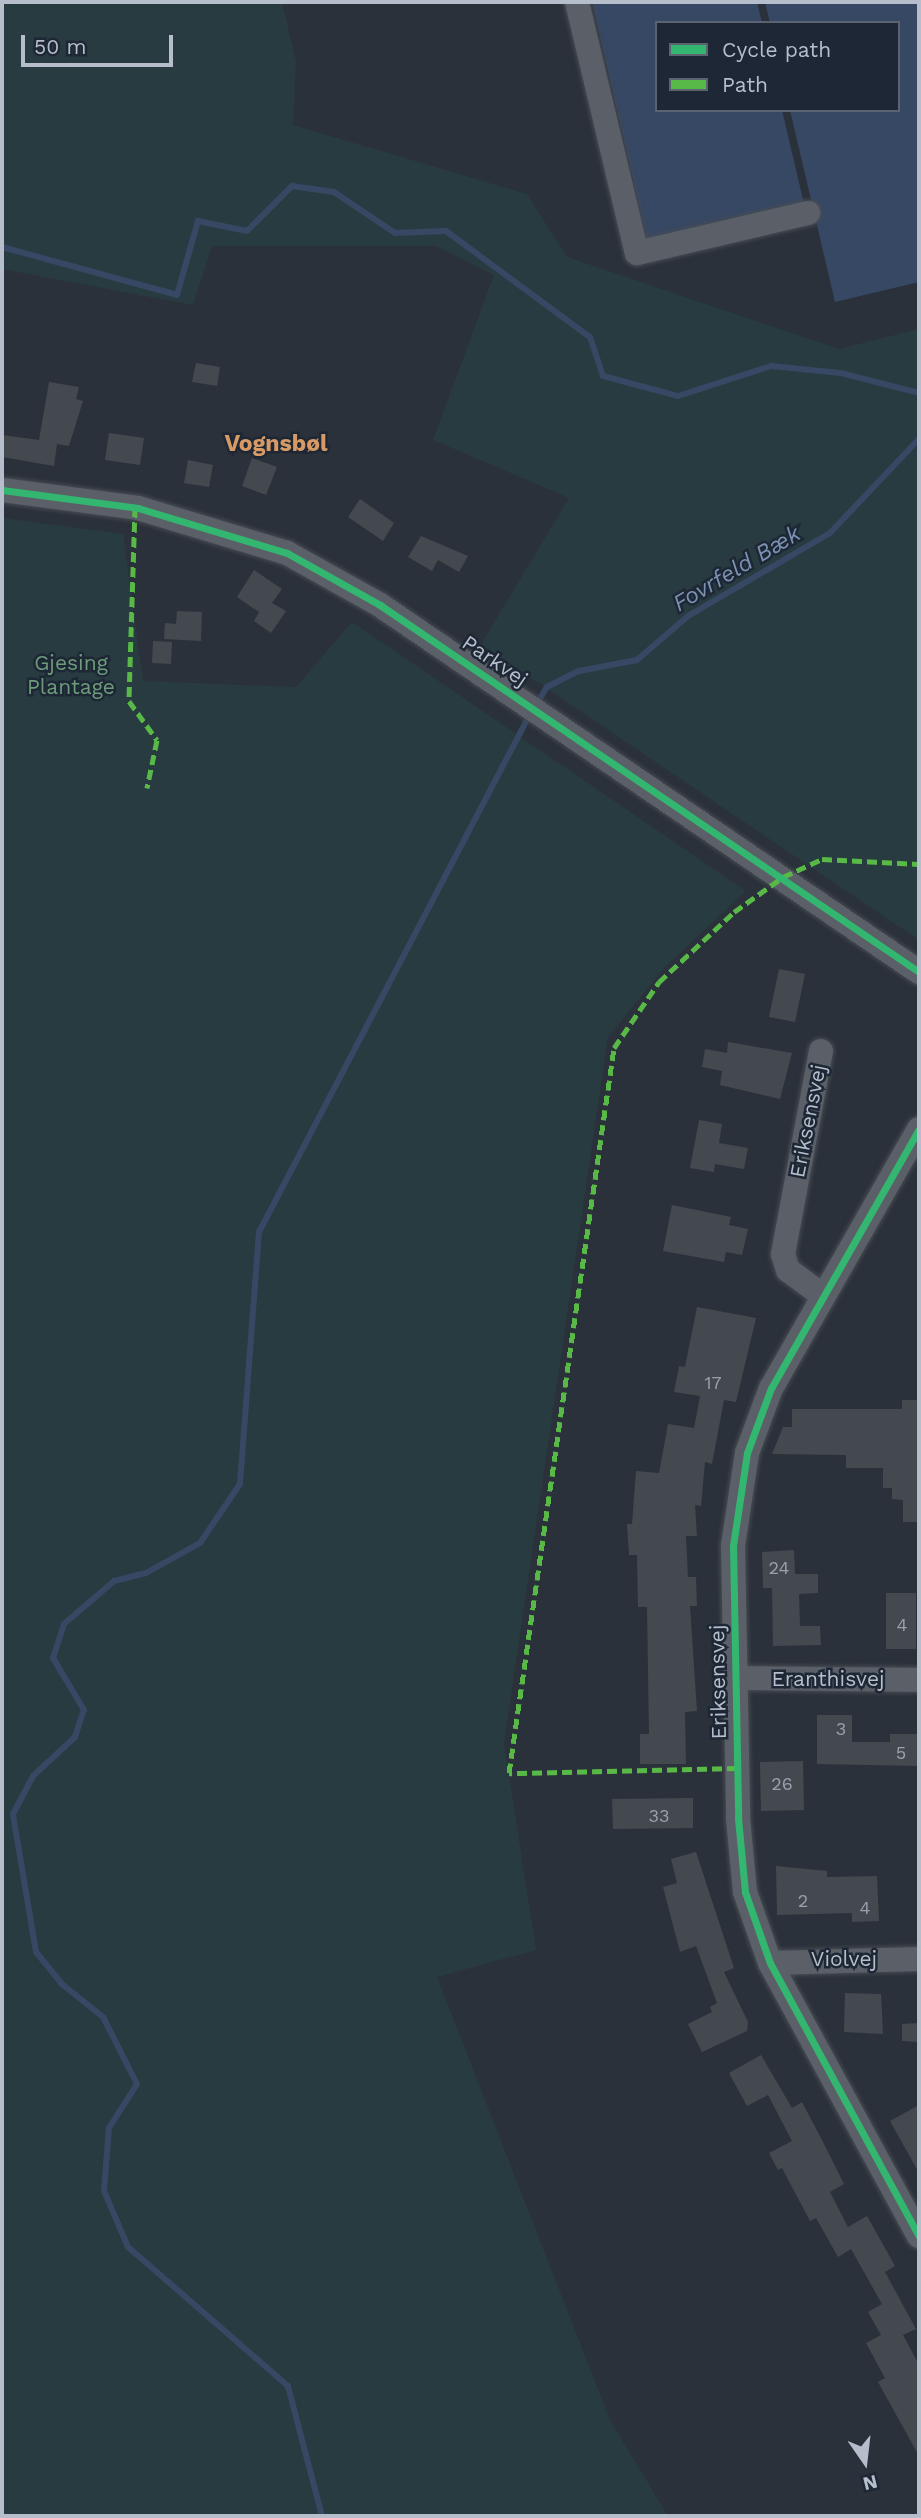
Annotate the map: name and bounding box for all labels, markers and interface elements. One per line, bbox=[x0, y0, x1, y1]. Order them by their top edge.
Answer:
scale bar bbox=[24, 21, 177, 65]
legend bbox=[655, 21, 900, 112]
text: 50 m bbox=[34, 34, 86, 59]
text: Cycle path bbox=[722, 37, 831, 62]
text: Path bbox=[722, 72, 768, 97]
district label: Vognsbøl bbox=[224, 430, 328, 458]
water label: Fovrfeld Bæk bbox=[668, 520, 806, 618]
street label: Parkvej bbox=[457, 630, 533, 692]
park label: Gjesing Plantage bbox=[27, 650, 115, 700]
street label: Eriksensvej bbox=[785, 1062, 831, 1180]
house number: 17 bbox=[704, 1372, 722, 1394]
house number: 24 bbox=[769, 1557, 789, 1579]
house number: 4 bbox=[897, 1614, 907, 1636]
street label: Eriksensvej bbox=[704, 1624, 732, 1740]
street label: Eranthisvej bbox=[771, 1666, 885, 1692]
house number: 3 bbox=[836, 1718, 846, 1740]
house number: 5 bbox=[896, 1742, 906, 1764]
house number: 26 bbox=[771, 1773, 793, 1795]
house number: 33 bbox=[649, 1805, 669, 1827]
house number: 2 bbox=[798, 1890, 808, 1912]
house number: 4 bbox=[860, 1897, 870, 1919]
street label: Violvej bbox=[811, 1946, 877, 1972]
north arrow bbox=[830, 2427, 900, 2497]
text: N bbox=[861, 2470, 880, 2496]

